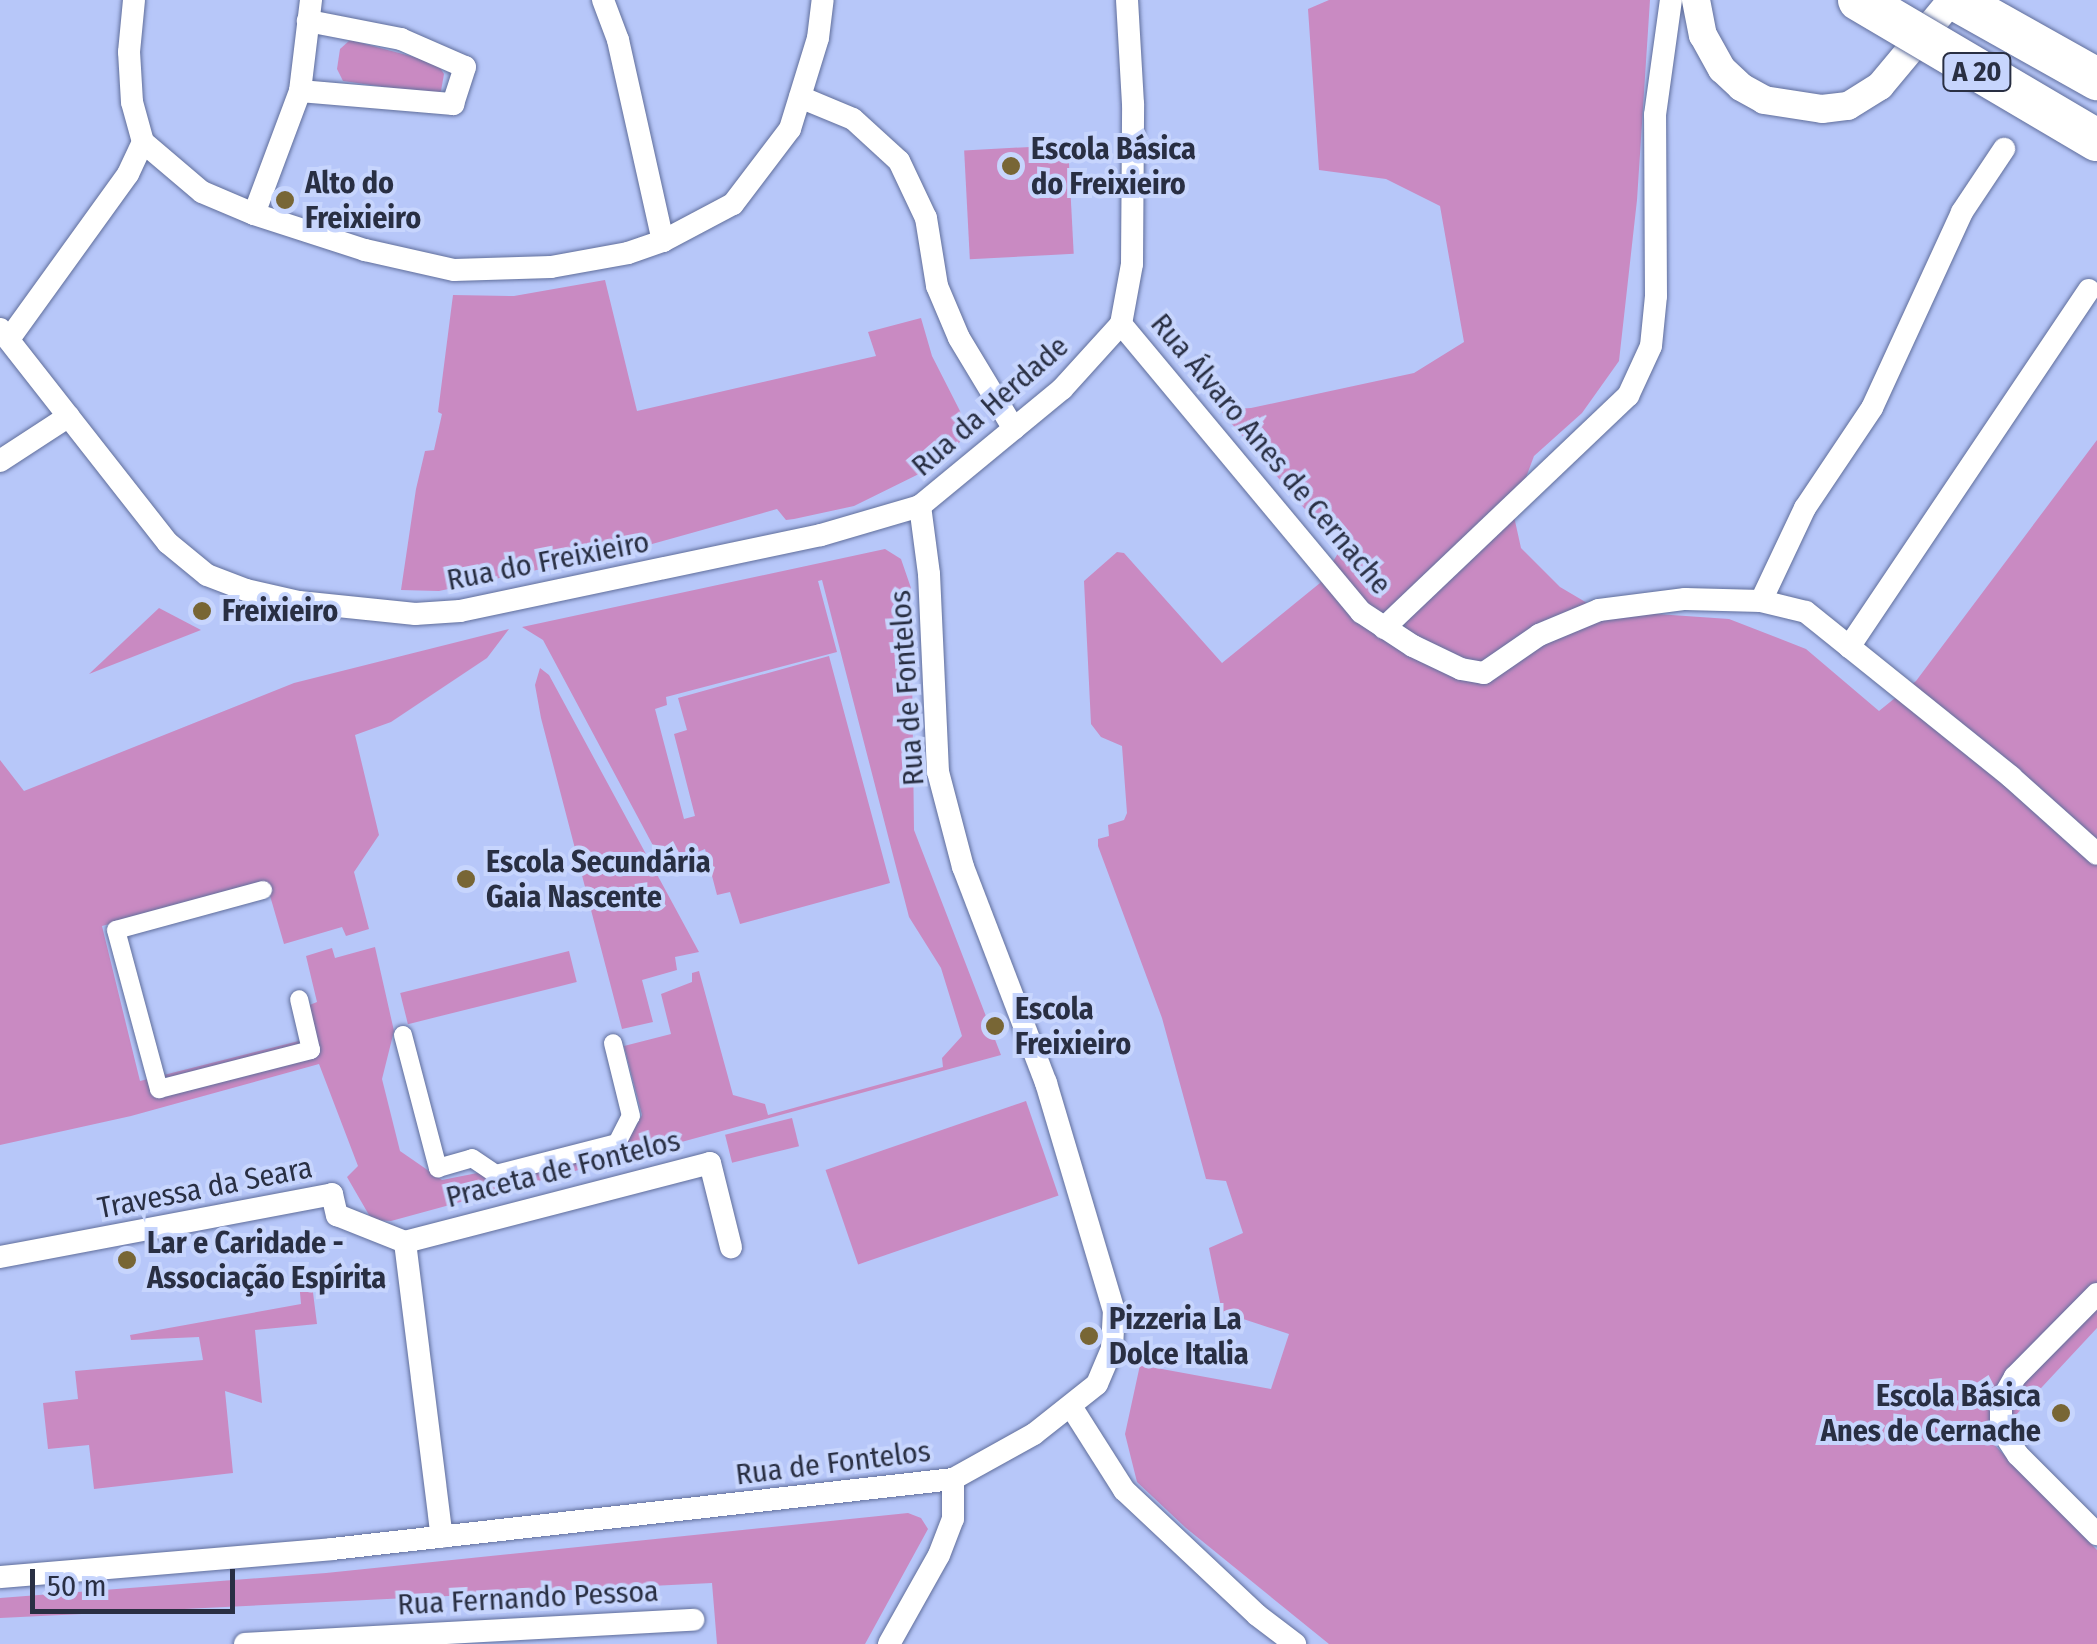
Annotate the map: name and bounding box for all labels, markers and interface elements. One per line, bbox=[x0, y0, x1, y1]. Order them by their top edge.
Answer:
road number: A 20 bbox=[1942, 49, 2012, 95]
place label: Escola Básica do Freixieiro bbox=[1031, 131, 1196, 202]
marker: Escola Básica do Freixieiro bbox=[1000, 155, 1022, 177]
place label: Alto do Freixieiro bbox=[305, 165, 421, 236]
marker: Alto do Freixieiro bbox=[274, 189, 296, 211]
street label: Rua Álvaro Anes de Cernache bbox=[1143, 306, 1399, 602]
street label: Rua da Herdade bbox=[904, 328, 1076, 484]
street label: Rua do Freixieiro bbox=[444, 524, 652, 598]
street label: Rua de Fontelos bbox=[882, 589, 932, 787]
place label: Freixieiro bbox=[222, 593, 338, 629]
marker: Freixieiro bbox=[191, 600, 213, 622]
place label: Escola Secundária Gaia Nascente bbox=[486, 844, 711, 914]
marker: Escola Secundária Gaia Nascente bbox=[455, 868, 477, 890]
place label: Escola Freixieiro bbox=[1015, 991, 1131, 1062]
marker: Escola Freixieiro bbox=[984, 1015, 1006, 1037]
street label: Praceta de Fontelos bbox=[442, 1123, 684, 1215]
street label: Travessa da Seara bbox=[95, 1150, 315, 1226]
place label: Lar e Caridade - Associação Espírita bbox=[147, 1225, 386, 1296]
marker: Lar e Caridade - Associação Espírita bbox=[116, 1249, 138, 1271]
place label: Pizzeria La Dolce Italia bbox=[1109, 1301, 1249, 1372]
marker: Pizzeria La Dolce Italia bbox=[1078, 1325, 1100, 1347]
place label: Escola Básica Anes de Cernache bbox=[1821, 1378, 2041, 1448]
marker: Escola Básica Anes de Cernache bbox=[2050, 1402, 2072, 1424]
street label: Rua de Fontelos bbox=[734, 1433, 932, 1493]
scale bar bbox=[35, 1549, 240, 1611]
text: 50 m bbox=[47, 1568, 107, 1604]
street label: Rua Fernando Pessoa bbox=[396, 1573, 660, 1623]

